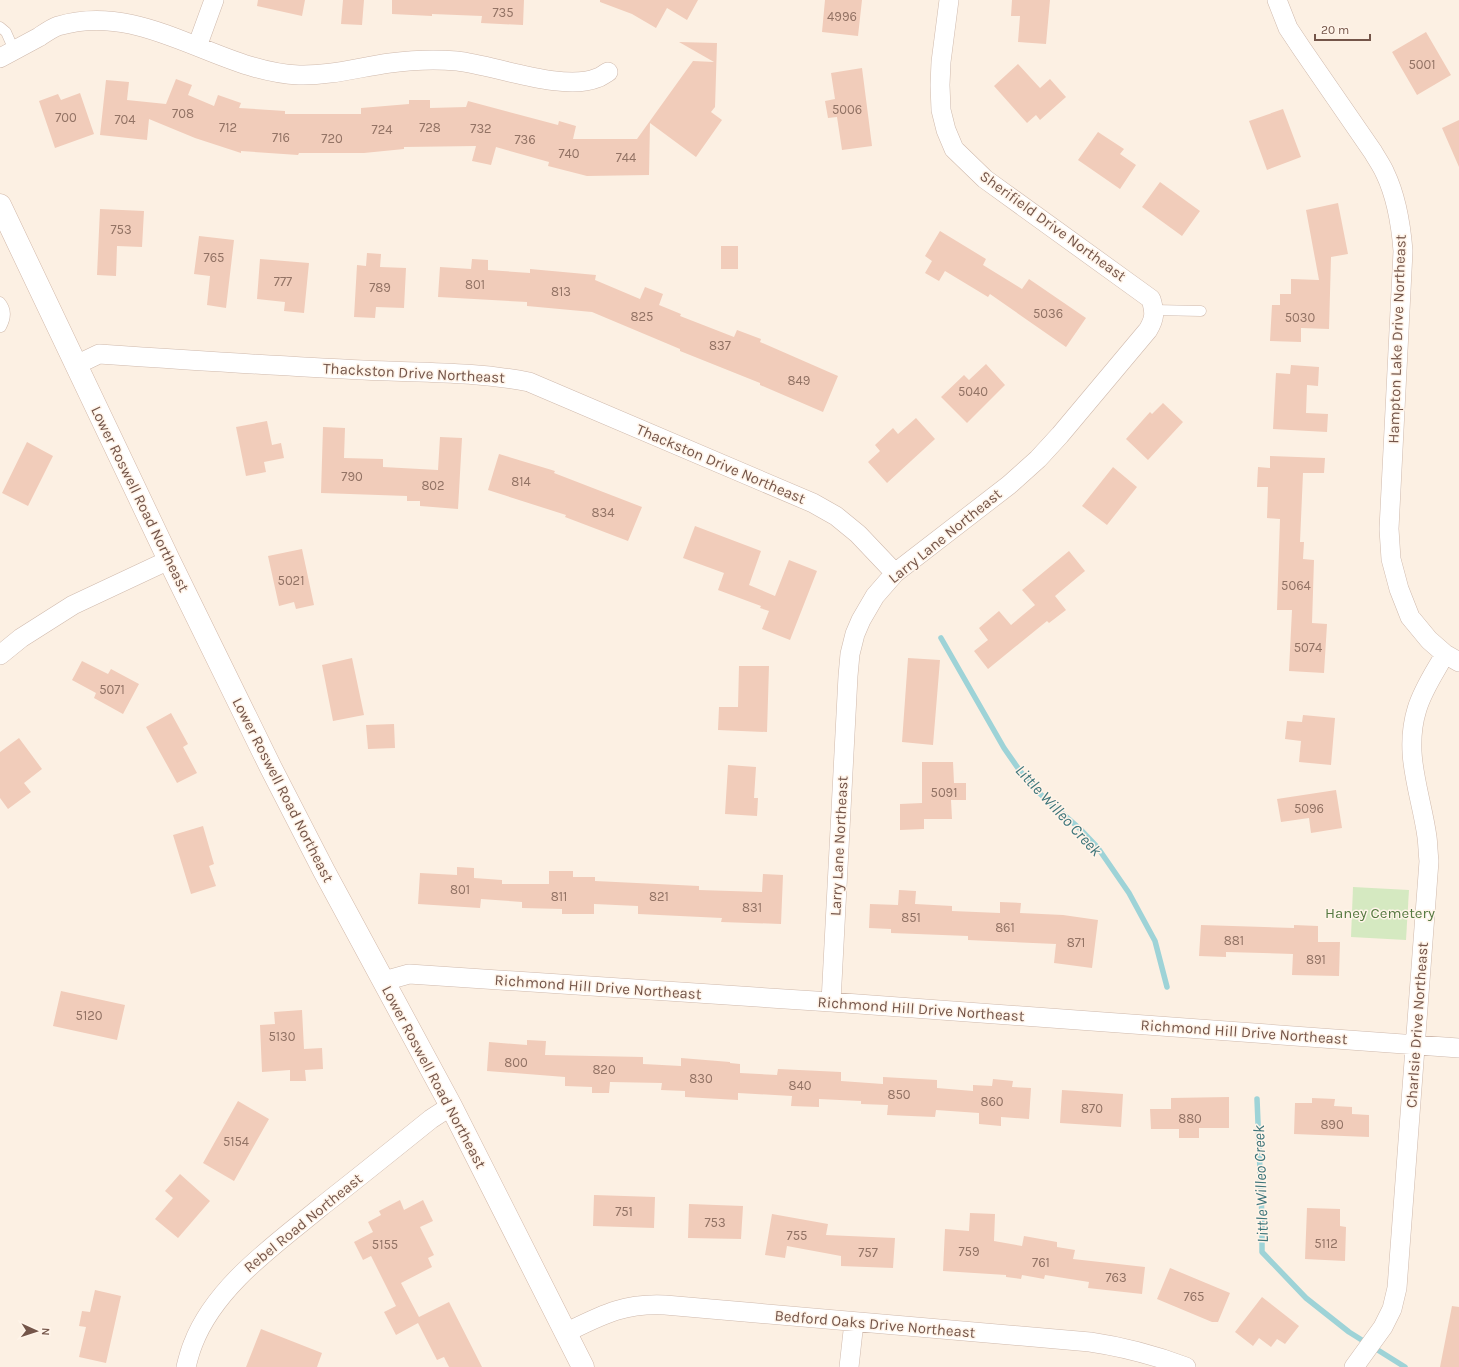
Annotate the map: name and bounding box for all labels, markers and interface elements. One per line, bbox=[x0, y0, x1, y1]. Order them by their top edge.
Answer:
house number: 735 bbox=[492, 5, 514, 20]
house number: 4996 bbox=[827, 9, 857, 24]
scale bar bbox=[1315, 16, 1370, 42]
text: 20 m bbox=[1321, 23, 1349, 37]
house number: 5001 bbox=[1408, 57, 1436, 72]
house number: 5006 bbox=[832, 102, 862, 117]
house number: 708 bbox=[172, 106, 194, 121]
house number: 700 bbox=[55, 110, 77, 125]
house number: 704 bbox=[114, 112, 136, 127]
house number: 712 bbox=[219, 120, 237, 135]
house number: 728 bbox=[419, 120, 441, 135]
house number: 732 bbox=[470, 121, 492, 136]
house number: 724 bbox=[372, 122, 392, 137]
house number: 716 bbox=[272, 130, 290, 145]
house number: 720 bbox=[321, 131, 343, 146]
house number: 736 bbox=[514, 132, 536, 147]
house number: 740 bbox=[558, 146, 580, 161]
house number: 744 bbox=[616, 150, 636, 165]
street label: Sherifield Drive Northeast bbox=[976, 167, 1130, 285]
house number: 753 bbox=[110, 222, 132, 237]
street label: Hampton Lake Drive Northeast bbox=[1384, 234, 1410, 444]
house number: 765 bbox=[204, 250, 224, 265]
house number: 777 bbox=[274, 274, 292, 289]
house number: 801 bbox=[465, 277, 485, 292]
house number: 789 bbox=[369, 280, 391, 295]
house number: 813 bbox=[551, 284, 571, 299]
house number: 5036 bbox=[1033, 306, 1063, 321]
house number: 825 bbox=[631, 309, 653, 324]
house number: 5030 bbox=[1285, 310, 1316, 325]
house number: 837 bbox=[709, 338, 731, 353]
street label: Thackston Drive Northeast bbox=[323, 359, 506, 387]
house number: 849 bbox=[788, 373, 810, 388]
house number: 5040 bbox=[958, 384, 988, 399]
street label: Lower Roswell Road Northeast bbox=[87, 403, 193, 595]
street label: Thackston Drive Northeast bbox=[634, 420, 809, 508]
house number: 790 bbox=[341, 469, 363, 484]
house number: 814 bbox=[511, 474, 531, 489]
house number: 802 bbox=[421, 478, 445, 493]
street label: Larry Lane Northeast bbox=[885, 485, 1005, 587]
house number: 834 bbox=[592, 505, 614, 520]
house number: 5021 bbox=[278, 573, 304, 588]
house number: 5064 bbox=[1281, 578, 1311, 593]
house number: 5074 bbox=[1294, 640, 1322, 655]
house number: 5071 bbox=[99, 682, 125, 697]
street label: Lower Roswell Road Northeast bbox=[229, 695, 338, 886]
water label: Little Willeo Creek bbox=[1011, 761, 1106, 861]
street label: Larry Lane Northeast bbox=[826, 775, 852, 917]
house number: 5091 bbox=[931, 785, 957, 800]
house number: 5096 bbox=[1294, 801, 1324, 816]
house number: 801 bbox=[450, 882, 470, 897]
house number: 811 bbox=[551, 889, 567, 904]
house number: 821 bbox=[649, 889, 669, 904]
house number: 831 bbox=[742, 900, 762, 915]
park label: Haney Cemetery bbox=[1325, 904, 1435, 922]
house number: 851 bbox=[901, 910, 921, 925]
house number: 861 bbox=[995, 920, 1015, 935]
house number: 881 bbox=[1224, 933, 1244, 948]
house number: 871 bbox=[1067, 935, 1085, 950]
street label: Charlsie Drive Northeast bbox=[1402, 941, 1432, 1109]
house number: 891 bbox=[1306, 952, 1326, 967]
street label: Richmond Hill Drive Northeast bbox=[494, 971, 702, 1003]
street label: Lower Roswell Road Northeast bbox=[378, 982, 490, 1172]
street label: Richmond Hill Drive Northeast bbox=[817, 993, 1025, 1025]
house number: 5120 bbox=[76, 1008, 103, 1023]
street label: Richmond Hill Drive Northeast bbox=[1140, 1016, 1348, 1048]
house number: 5130 bbox=[268, 1029, 296, 1044]
house number: 800 bbox=[504, 1055, 528, 1070]
house number: 820 bbox=[592, 1062, 616, 1077]
house number: 830 bbox=[689, 1071, 713, 1086]
house number: 840 bbox=[789, 1078, 812, 1093]
house number: 850 bbox=[887, 1087, 911, 1102]
house number: 860 bbox=[980, 1094, 1004, 1109]
house number: 870 bbox=[1081, 1101, 1103, 1116]
house number: 880 bbox=[1178, 1111, 1202, 1126]
house number: 890 bbox=[1320, 1117, 1344, 1132]
water label: Little Willeo Creek bbox=[1249, 1124, 1272, 1243]
house number: 5154 bbox=[223, 1134, 249, 1149]
street label: Rebel Road Northeast bbox=[240, 1169, 366, 1276]
house number: 751 bbox=[615, 1204, 633, 1219]
house number: 753 bbox=[704, 1215, 726, 1230]
house number: 755 bbox=[787, 1228, 807, 1243]
house number: 5112 bbox=[1314, 1236, 1338, 1251]
house number: 5155 bbox=[372, 1237, 398, 1252]
house number: 759 bbox=[959, 1244, 979, 1259]
house number: 757 bbox=[858, 1245, 878, 1260]
house number: 761 bbox=[1032, 1255, 1050, 1270]
house number: 763 bbox=[1105, 1270, 1127, 1285]
house number: 765 bbox=[1184, 1289, 1204, 1304]
street label: Bedford Oaks Drive Northeast bbox=[774, 1306, 977, 1342]
north arrow bbox=[16, 1311, 56, 1351]
text: N bbox=[39, 1327, 52, 1336]

